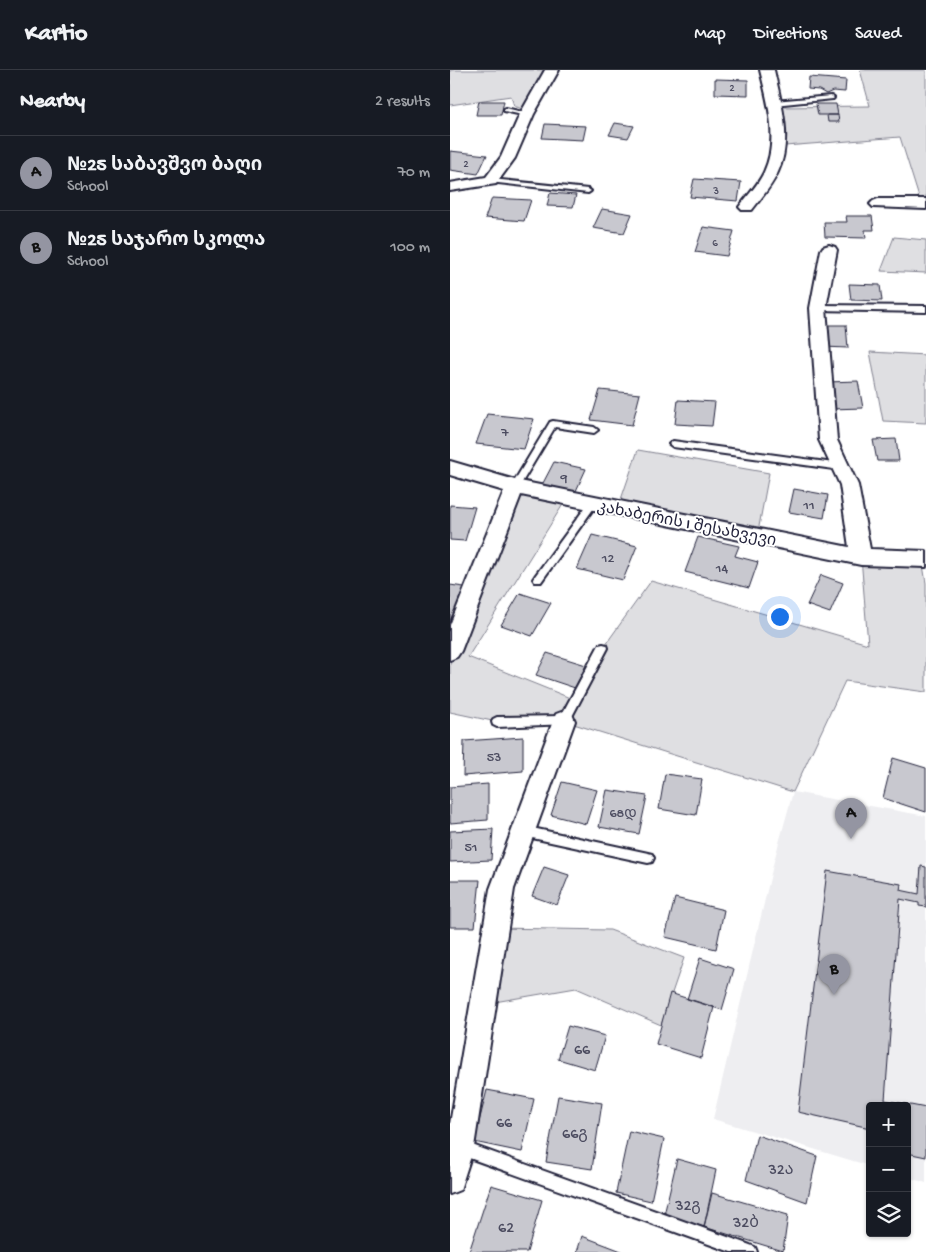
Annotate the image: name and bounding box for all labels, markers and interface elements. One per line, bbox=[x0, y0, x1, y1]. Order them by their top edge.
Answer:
text: Kartio bbox=[25, 20, 88, 49]
text: Map bbox=[694, 24, 726, 45]
text: Directions bbox=[754, 24, 827, 45]
text: Saved bbox=[855, 24, 901, 45]
house number: 2 bbox=[729, 83, 735, 95]
text: Nearby bbox=[20, 90, 85, 115]
text: 2 results bbox=[375, 93, 430, 112]
text: №25 საბავშვო ბაღი bbox=[67, 155, 262, 178]
house number: 2 bbox=[463, 159, 469, 171]
text: A bbox=[31, 164, 41, 183]
text: 70 m bbox=[397, 164, 430, 183]
text: School bbox=[67, 178, 109, 197]
house number: 3 bbox=[712, 186, 719, 198]
text: №25 საჯარო სკოლა bbox=[67, 230, 266, 253]
house number: 6 bbox=[712, 238, 718, 250]
text: B bbox=[32, 239, 40, 258]
text: 100 m bbox=[390, 239, 430, 258]
text: School bbox=[67, 253, 109, 272]
house number: 7 bbox=[500, 425, 509, 442]
house number: 9 bbox=[559, 471, 568, 488]
street label: კახაბერის I შესახვევი bbox=[595, 498, 778, 552]
house number: 11 bbox=[802, 498, 815, 515]
house number: 12 bbox=[601, 551, 614, 568]
house number: 14 bbox=[715, 561, 729, 578]
your location bbox=[767, 604, 793, 630]
house number: 53 bbox=[487, 750, 501, 767]
pin: A bbox=[835, 798, 867, 839]
house number: 68დ bbox=[609, 806, 637, 823]
house number: 51 bbox=[464, 840, 478, 857]
pin: B bbox=[818, 954, 850, 995]
house number: 66 bbox=[574, 1042, 591, 1061]
map controls bbox=[866, 1102, 911, 1237]
button: + bbox=[866, 1102, 911, 1147]
house number: 66 bbox=[496, 1115, 513, 1134]
house number: 66გ bbox=[562, 1126, 588, 1145]
button: − bbox=[866, 1147, 911, 1192]
house number: 32ა bbox=[768, 1162, 793, 1181]
button: layers bbox=[866, 1192, 911, 1237]
house number: 32გ bbox=[674, 1198, 701, 1217]
house number: 32ბ bbox=[732, 1214, 759, 1234]
house number: 62 bbox=[498, 1220, 514, 1239]

